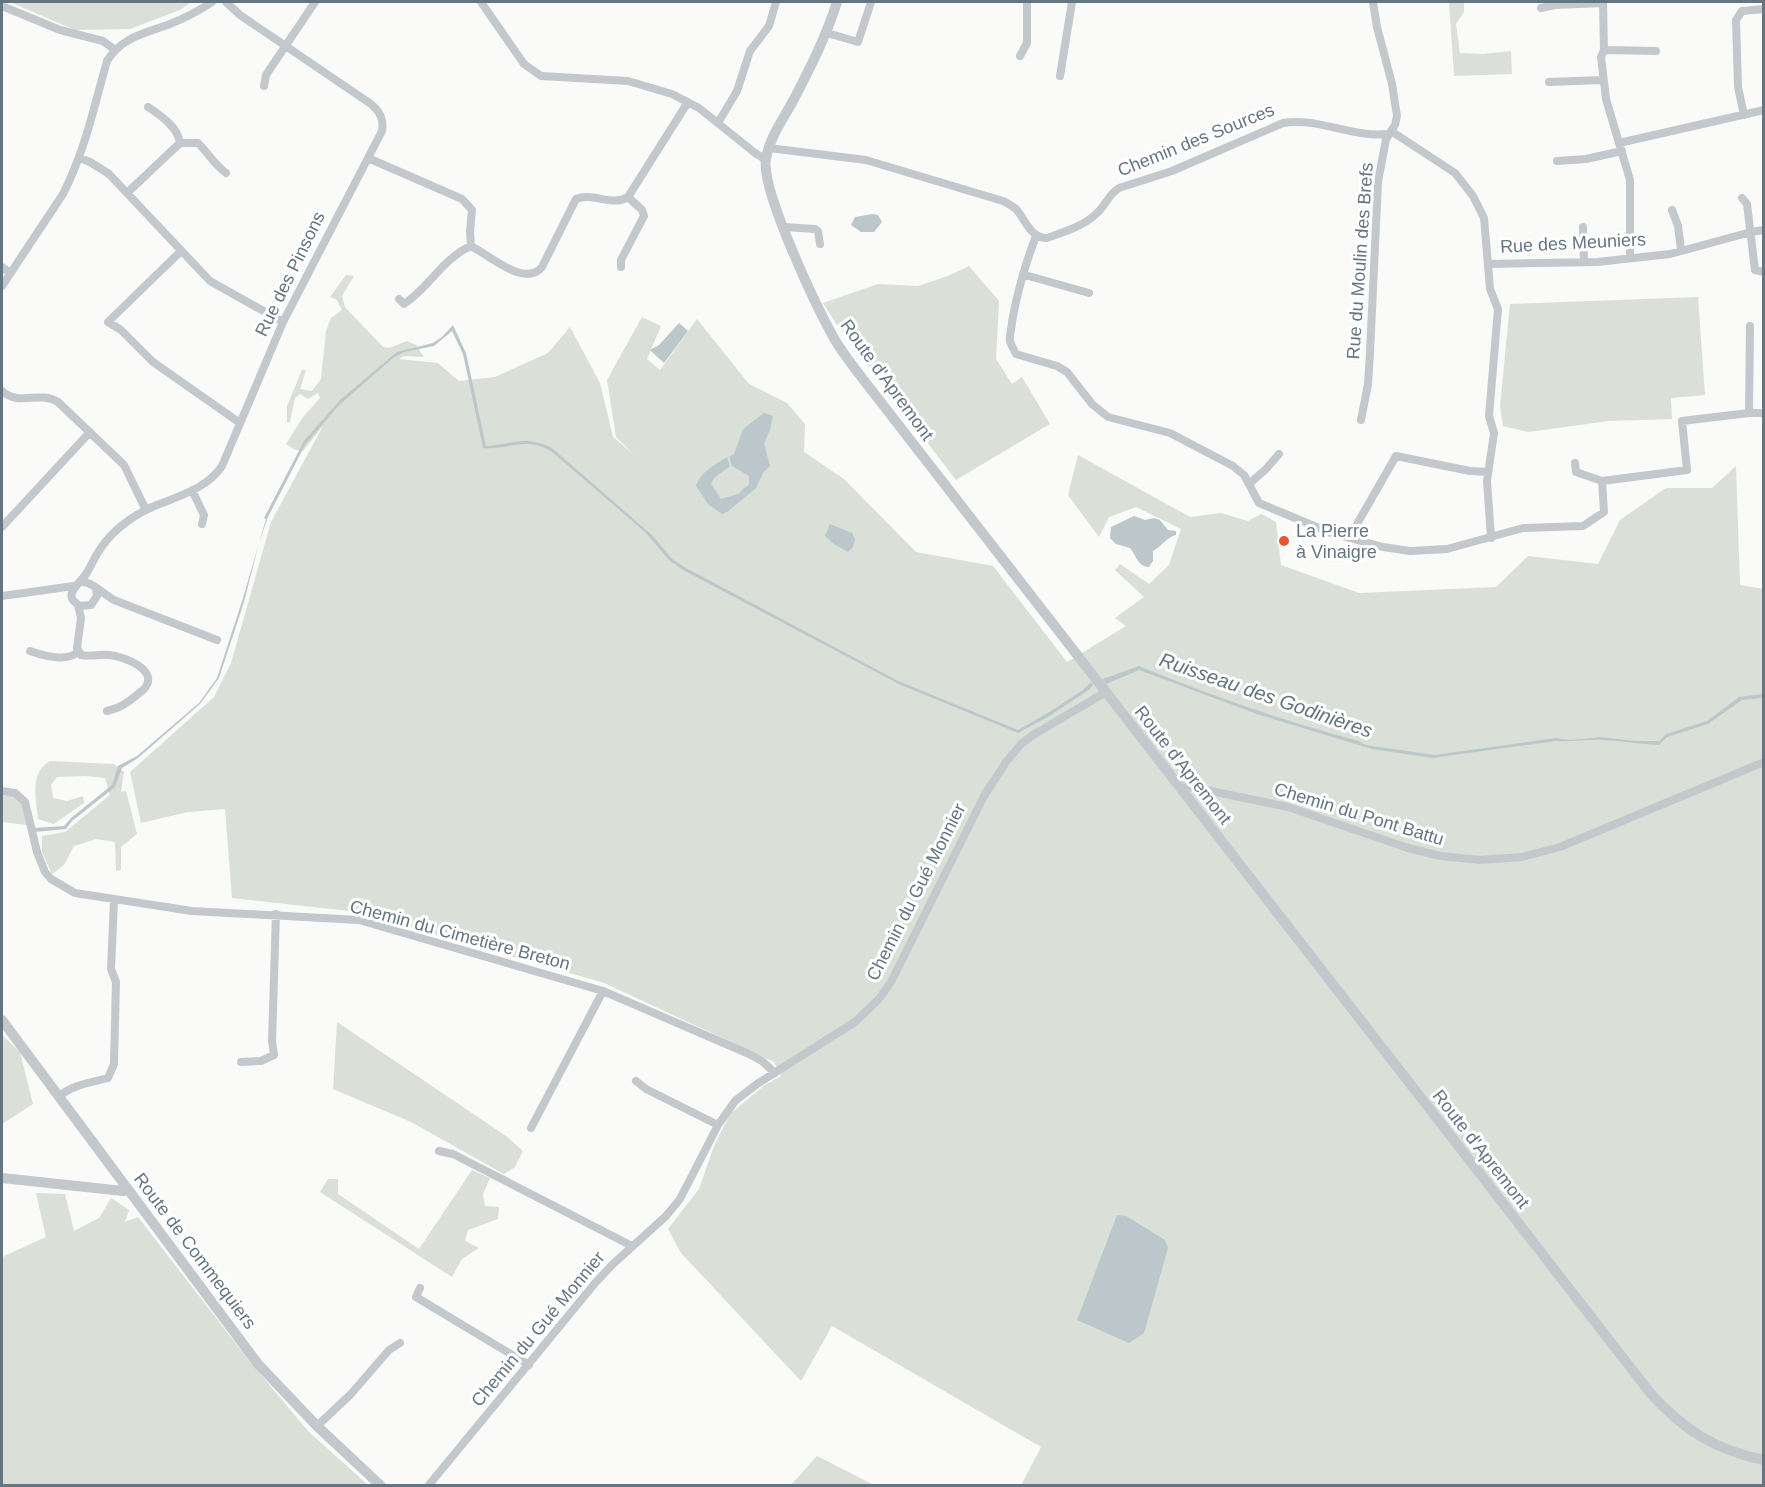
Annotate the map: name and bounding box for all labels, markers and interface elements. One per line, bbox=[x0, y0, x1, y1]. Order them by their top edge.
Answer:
street label: Chemin des Sources bbox=[1115, 99, 1277, 181]
street label: Rue du Moulin des Brefs bbox=[1343, 162, 1377, 360]
street label: Rue des Pinsons bbox=[251, 208, 329, 340]
street label: Rue des Meuniers bbox=[1500, 229, 1646, 257]
street label: Route d'Apremont bbox=[836, 316, 938, 444]
place label: La Pierre à Vinaigre bbox=[1296, 521, 1377, 562]
marker: La Pierre à Vinaigre bbox=[1277, 534, 1291, 548]
water label: Ruisseau des Godinières bbox=[1157, 648, 1375, 742]
street label: Route d'Apremont bbox=[1131, 702, 1235, 828]
street label: Chemin du Pont Battu bbox=[1272, 779, 1446, 849]
street label: Chemin du Gué Monnier bbox=[863, 800, 969, 984]
street label: Chemin du Cimetière Breton bbox=[348, 896, 572, 974]
street label: Route d'Apremont bbox=[1429, 1086, 1533, 1212]
street label: Route de Commequiers bbox=[130, 1169, 260, 1333]
street label: Chemin du Gué Monnier bbox=[467, 1247, 609, 1411]

